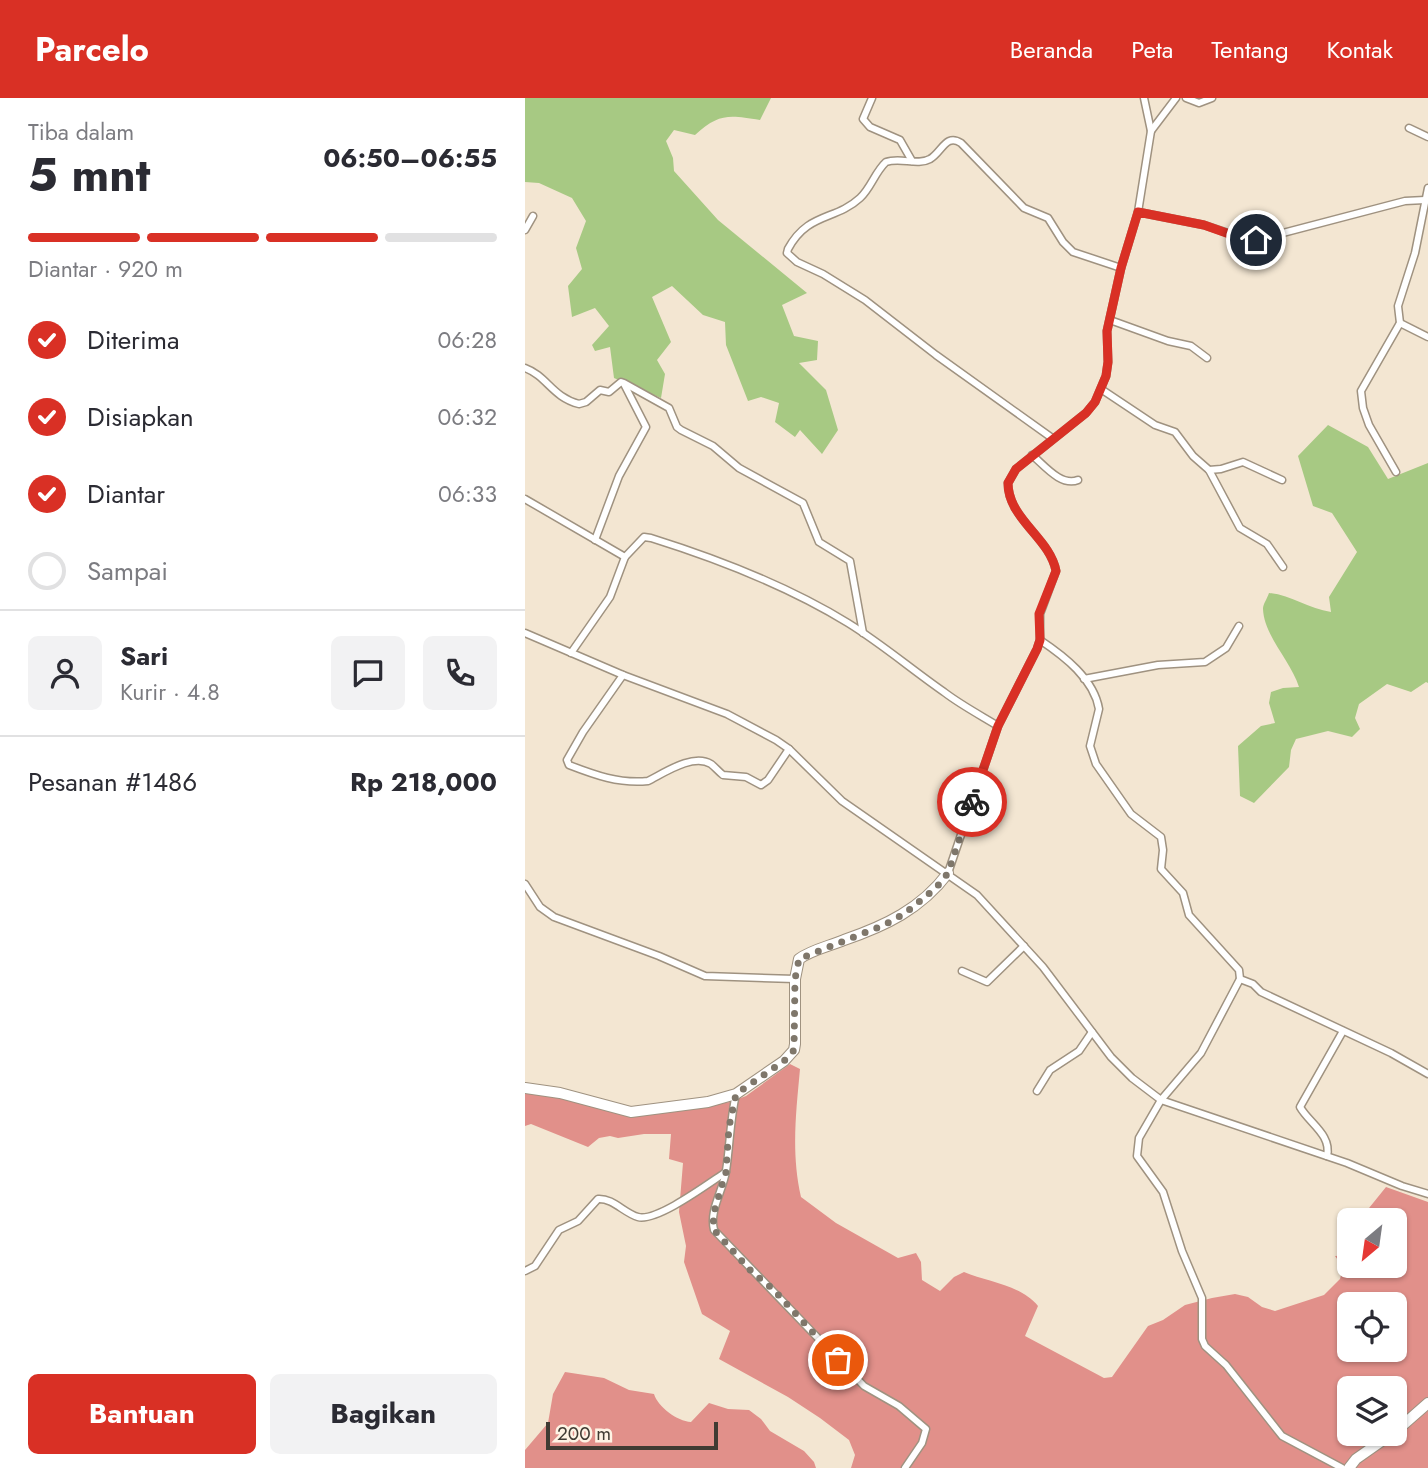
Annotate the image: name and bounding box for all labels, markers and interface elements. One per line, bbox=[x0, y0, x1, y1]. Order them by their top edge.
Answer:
text: Parcelo bbox=[35, 26, 149, 73]
text: Beranda bbox=[1010, 32, 1093, 67]
text: Peta bbox=[1131, 32, 1173, 67]
text: Tentang bbox=[1211, 32, 1289, 67]
text: Kontak bbox=[1327, 32, 1393, 67]
text: Tiba dalam bbox=[28, 115, 134, 149]
text: 06:50–06:55 bbox=[323, 139, 497, 177]
text: 5 mnt bbox=[28, 142, 150, 208]
pin bbox=[1226, 210, 1286, 270]
icon: home bbox=[1237, 221, 1275, 259]
text: Diantar · 920 m bbox=[28, 252, 183, 286]
icon: check bbox=[28, 321, 66, 359]
text: Diterima bbox=[87, 321, 180, 359]
text: 06:28 bbox=[437, 323, 497, 357]
icon: check bbox=[28, 398, 66, 436]
text: Disiapkan bbox=[87, 398, 194, 436]
text: 06:32 bbox=[437, 400, 497, 434]
icon: check bbox=[28, 475, 66, 513]
text: Diantar bbox=[87, 475, 165, 513]
text: 06:33 bbox=[438, 477, 497, 511]
text: Sampai bbox=[87, 552, 168, 590]
button: person bbox=[28, 636, 102, 710]
button: chat bbox=[331, 636, 405, 710]
button: phone bbox=[423, 636, 497, 710]
text: Sari bbox=[120, 637, 168, 675]
text: Kurir · 4.8 bbox=[120, 675, 220, 709]
text: Pesanan #1486 bbox=[28, 763, 197, 801]
text: Rp 218,000 bbox=[350, 763, 497, 801]
courier bbox=[937, 767, 1007, 837]
icon: bike bbox=[953, 783, 991, 821]
north arrow bbox=[1337, 1208, 1407, 1278]
map controls bbox=[1337, 1208, 1407, 1446]
button: locate bbox=[1337, 1292, 1407, 1362]
pin bbox=[808, 1330, 868, 1390]
icon: bag bbox=[819, 1341, 857, 1379]
button: Bantuan bbox=[28, 1374, 256, 1454]
button: Bagikan bbox=[270, 1374, 497, 1454]
button: layers bbox=[1337, 1376, 1407, 1446]
scale bar bbox=[546, 1419, 717, 1451]
text: 200 m bbox=[557, 1420, 611, 1447]

